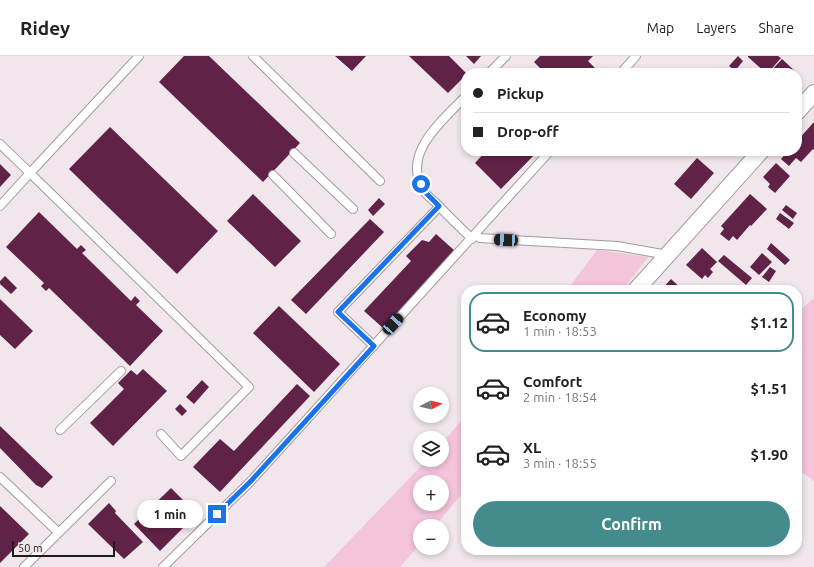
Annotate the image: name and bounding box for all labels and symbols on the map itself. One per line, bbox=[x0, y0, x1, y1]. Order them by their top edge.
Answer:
route start bbox=[412, 175, 430, 193]
car bbox=[494, 233, 518, 247]
car bbox=[381, 311, 405, 337]
north arrow bbox=[413, 387, 449, 423]
callout: 1 min bbox=[137, 500, 203, 528]
route end bbox=[208, 505, 226, 523]
scale bar bbox=[12, 539, 115, 558]

